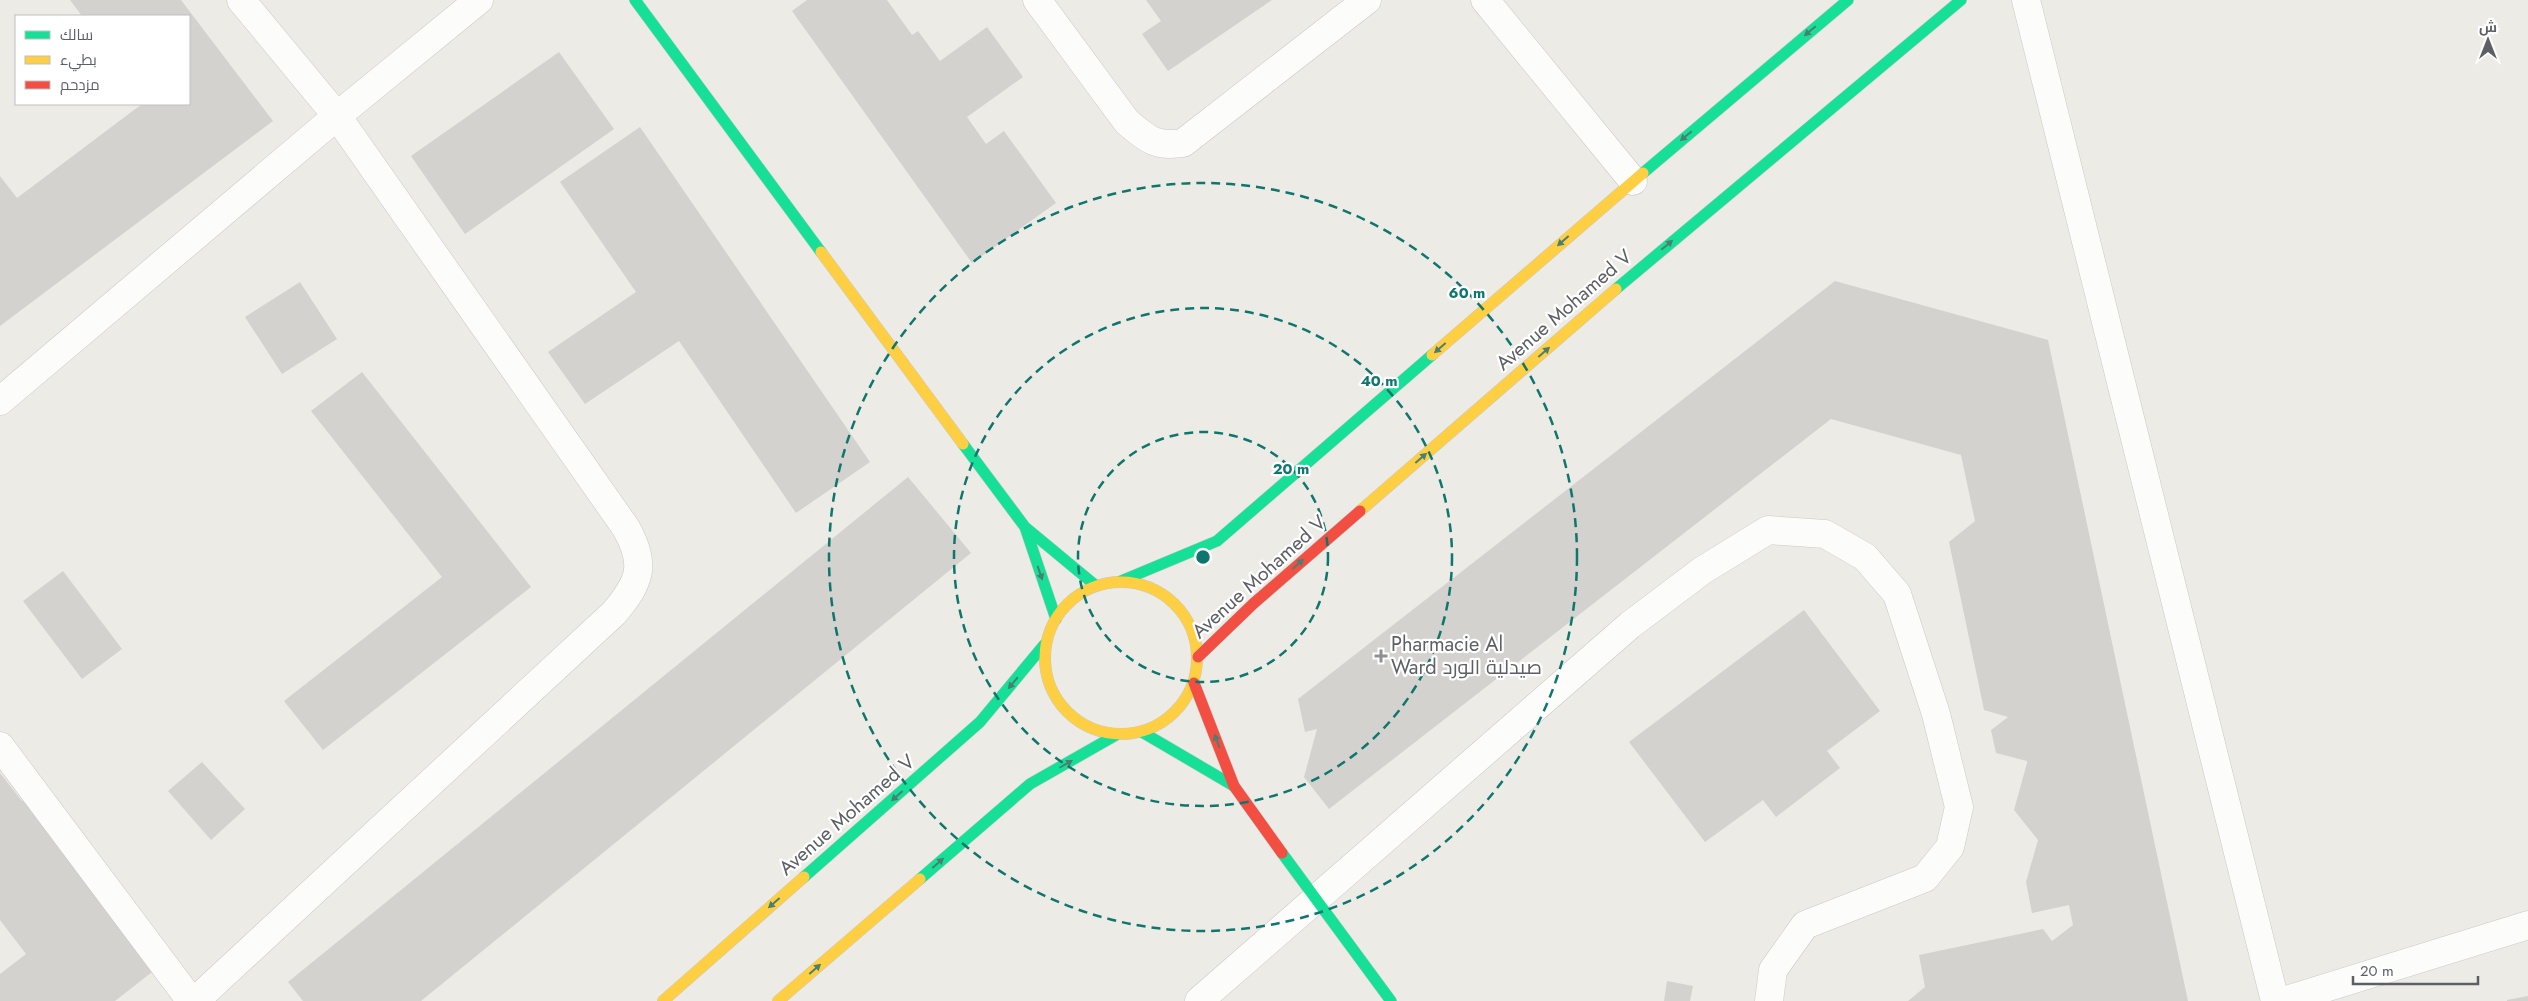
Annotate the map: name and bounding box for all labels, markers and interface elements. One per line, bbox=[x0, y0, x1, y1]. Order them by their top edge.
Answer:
legend bbox=[15, 15, 190, 105]
north arrow bbox=[2463, 15, 2513, 65]
text: ش bbox=[2479, 17, 2497, 37]
text: سالك bbox=[60, 24, 93, 46]
one-way arrow bbox=[1804, 26, 1817, 37]
text: بطيء bbox=[60, 49, 97, 72]
text: مزدحم bbox=[60, 74, 100, 96]
one-way arrow bbox=[1680, 130, 1693, 141]
one-way arrow bbox=[1556, 236, 1569, 247]
one-way arrow bbox=[1660, 240, 1673, 251]
street label: Avenue Mohamed V bbox=[1490, 242, 1639, 377]
text: 60 m bbox=[1449, 282, 1485, 304]
one-way arrow bbox=[1434, 342, 1446, 354]
one-way arrow bbox=[1537, 346, 1550, 357]
text: 40 m bbox=[1360, 370, 1398, 392]
one-way arrow bbox=[1415, 452, 1427, 464]
text: 20 m bbox=[1273, 458, 1309, 480]
street label: Avenue Mohamed V bbox=[1185, 508, 1333, 645]
centre of rings bbox=[1194, 548, 1212, 566]
one-way arrow bbox=[1292, 559, 1305, 570]
one-way arrow bbox=[1037, 565, 1045, 580]
place label: Pharmacie Al Ward صيدلية الورد bbox=[1391, 630, 1542, 682]
marker: Pharmacie Al Ward صيدلية الورد bbox=[1375, 650, 1387, 662]
one-way arrow bbox=[1008, 677, 1019, 689]
one-way arrow bbox=[1213, 733, 1221, 748]
street label: Avenue Mohamed V bbox=[773, 747, 922, 882]
one-way arrow bbox=[1059, 759, 1073, 768]
one-way arrow bbox=[890, 790, 903, 801]
one-way arrow bbox=[932, 857, 944, 869]
one-way arrow bbox=[769, 897, 781, 909]
scale bar bbox=[2353, 954, 2478, 986]
text: 20 m bbox=[2360, 960, 2394, 982]
one-way arrow bbox=[809, 963, 821, 975]

